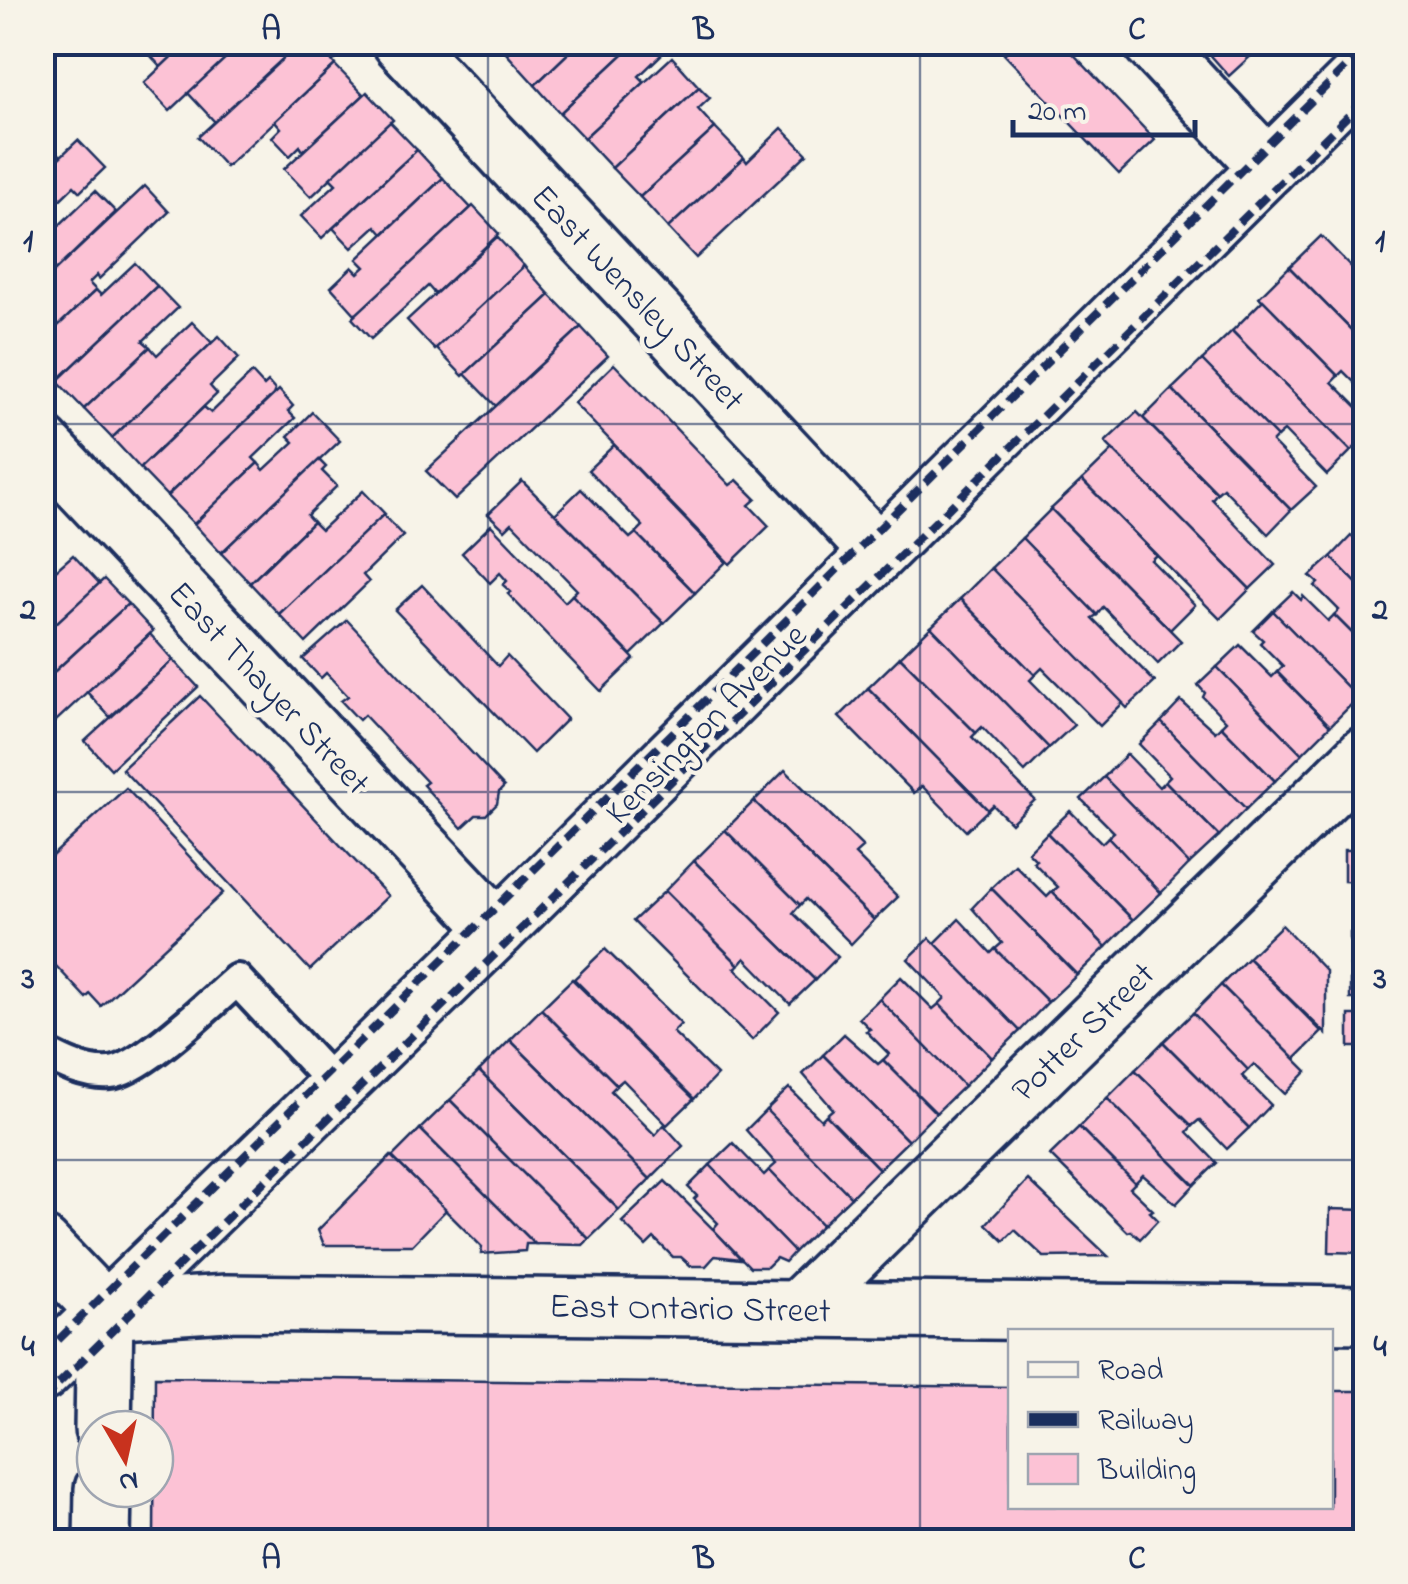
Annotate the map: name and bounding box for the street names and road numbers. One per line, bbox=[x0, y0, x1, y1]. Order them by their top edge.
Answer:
street label: East Wensley Street bbox=[517, 174, 756, 425]
street label: East Thayer Street bbox=[154, 571, 381, 808]
street label: Kensington Avenue bbox=[595, 613, 820, 838]
street label: Potter Street bbox=[1001, 951, 1168, 1116]
street label: East Ontario Street bbox=[549, 1283, 831, 1338]

